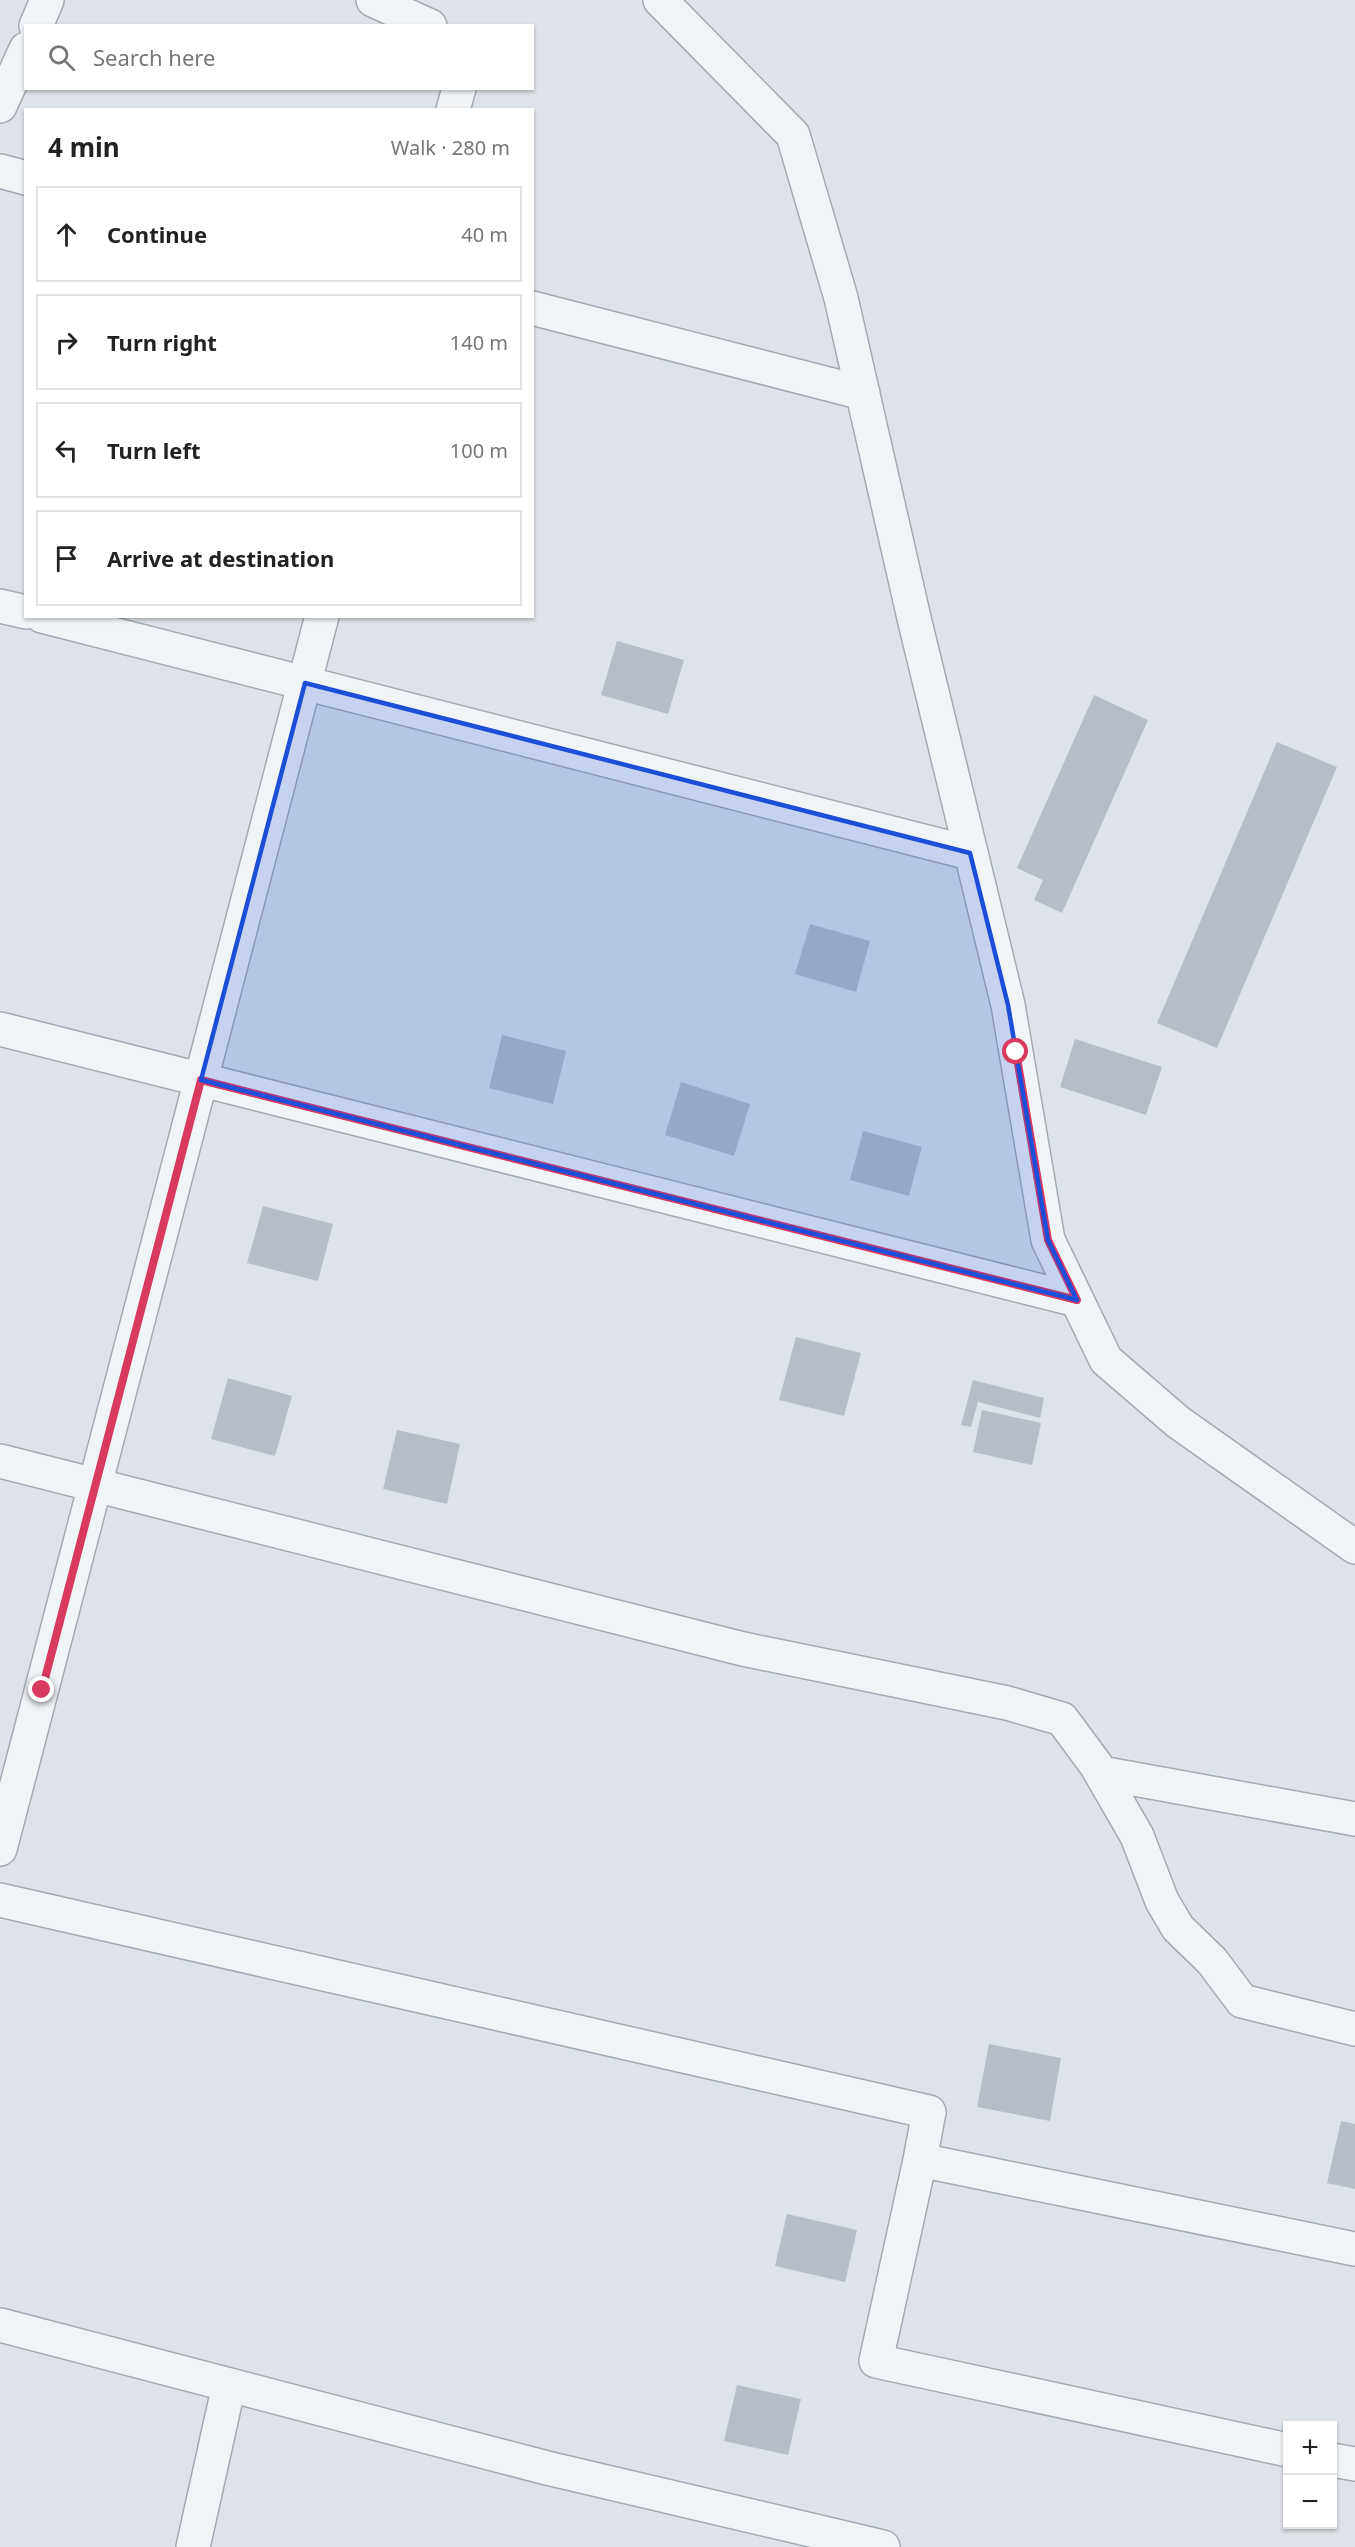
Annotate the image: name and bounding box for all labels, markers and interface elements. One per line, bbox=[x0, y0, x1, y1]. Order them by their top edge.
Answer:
search box bbox=[24, 24, 534, 90]
icon: search bbox=[45, 41, 78, 74]
text: Search here bbox=[93, 42, 215, 72]
text: 4 min bbox=[48, 129, 120, 165]
text: Walk · 280 m bbox=[391, 134, 510, 161]
icon: ahead bbox=[50, 218, 83, 251]
text: Continue bbox=[107, 219, 207, 249]
text: 40 m bbox=[461, 221, 508, 248]
icon: right bbox=[50, 326, 83, 359]
text: Turn right bbox=[107, 327, 217, 357]
text: 140 m bbox=[450, 329, 508, 356]
icon: left bbox=[50, 434, 83, 467]
text: Turn left bbox=[107, 435, 201, 465]
text: 100 m bbox=[450, 437, 508, 464]
icon: arrive bbox=[50, 542, 83, 575]
text: Arrive at destination bbox=[107, 543, 334, 573]
route start bbox=[1002, 1038, 1028, 1064]
route end bbox=[28, 1676, 54, 1702]
map controls bbox=[1283, 2421, 1337, 2529]
button: + bbox=[1283, 2421, 1337, 2475]
button: − bbox=[1283, 2475, 1337, 2529]

